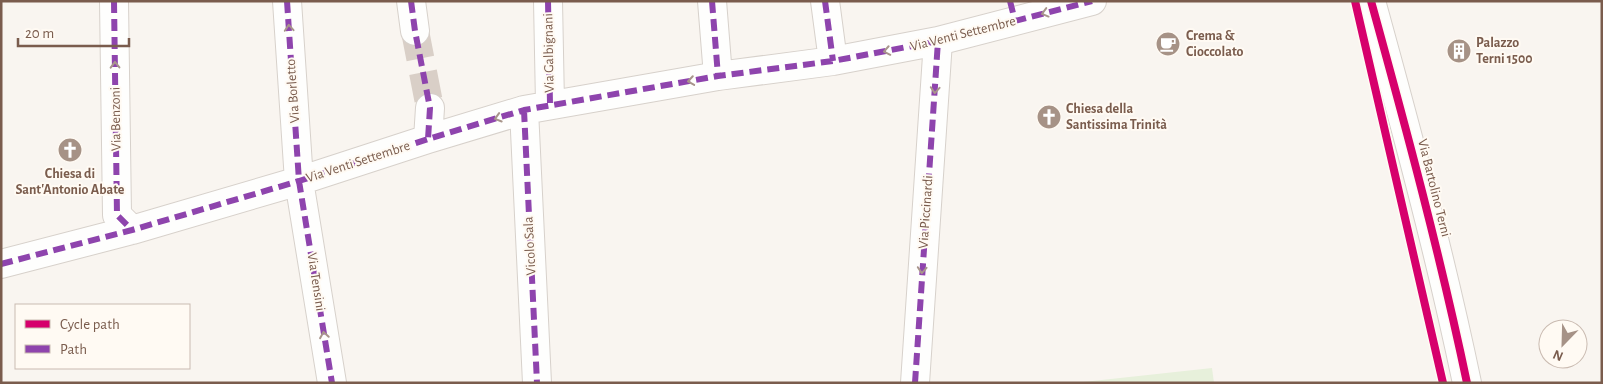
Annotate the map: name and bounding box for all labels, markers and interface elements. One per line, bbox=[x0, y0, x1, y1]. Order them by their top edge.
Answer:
one-way arrow bbox=[1041, 8, 1049, 18]
street label: Via Galbignani bbox=[541, 13, 557, 93]
street label: Via Venti Settembre bbox=[909, 14, 1017, 54]
scale bar bbox=[18, 15, 129, 47]
one-way arrow bbox=[284, 24, 295, 32]
text: 20 m bbox=[25, 26, 54, 41]
place label: Crema & Cioccolato bbox=[1186, 29, 1244, 59]
cafe icon: Crema & Cioccolato bbox=[1155, 31, 1181, 57]
place label: Palazzo Terni 1500 bbox=[1476, 36, 1533, 66]
building icon: Palazzo Terni 1500 bbox=[1446, 38, 1472, 64]
one-way arrow bbox=[882, 46, 891, 56]
street label: Via Borletto bbox=[284, 58, 302, 124]
one-way arrow bbox=[110, 61, 120, 69]
one-way arrow bbox=[687, 75, 696, 85]
one-way arrow bbox=[929, 86, 940, 94]
street label: Via Benzoni bbox=[108, 87, 124, 151]
place label: Chiesa della Santissima Trinità bbox=[1066, 102, 1167, 132]
church icon: Chiesa della Santissima Trinità bbox=[1036, 104, 1062, 130]
one-way arrow bbox=[494, 112, 502, 122]
church icon: Chiesa di Sant'Antonio Abate bbox=[57, 137, 83, 163]
street label: Via Bartolino Terni bbox=[1415, 138, 1453, 238]
street label: Via Venti Settembre bbox=[304, 139, 412, 185]
place label: Chiesa di Sant'Antonio Abate bbox=[16, 167, 125, 197]
street label: Via Piccinardi bbox=[916, 175, 936, 249]
street label: Vicolo Sala bbox=[521, 216, 539, 276]
street label: Via Tensini bbox=[304, 252, 328, 312]
one-way arrow bbox=[917, 266, 928, 274]
legend bbox=[15, 304, 190, 369]
text: Cycle path bbox=[60, 317, 120, 332]
north arrow bbox=[1538, 319, 1588, 369]
one-way arrow bbox=[320, 330, 330, 339]
text: Path bbox=[60, 342, 87, 357]
text: N bbox=[1551, 347, 1566, 363]

